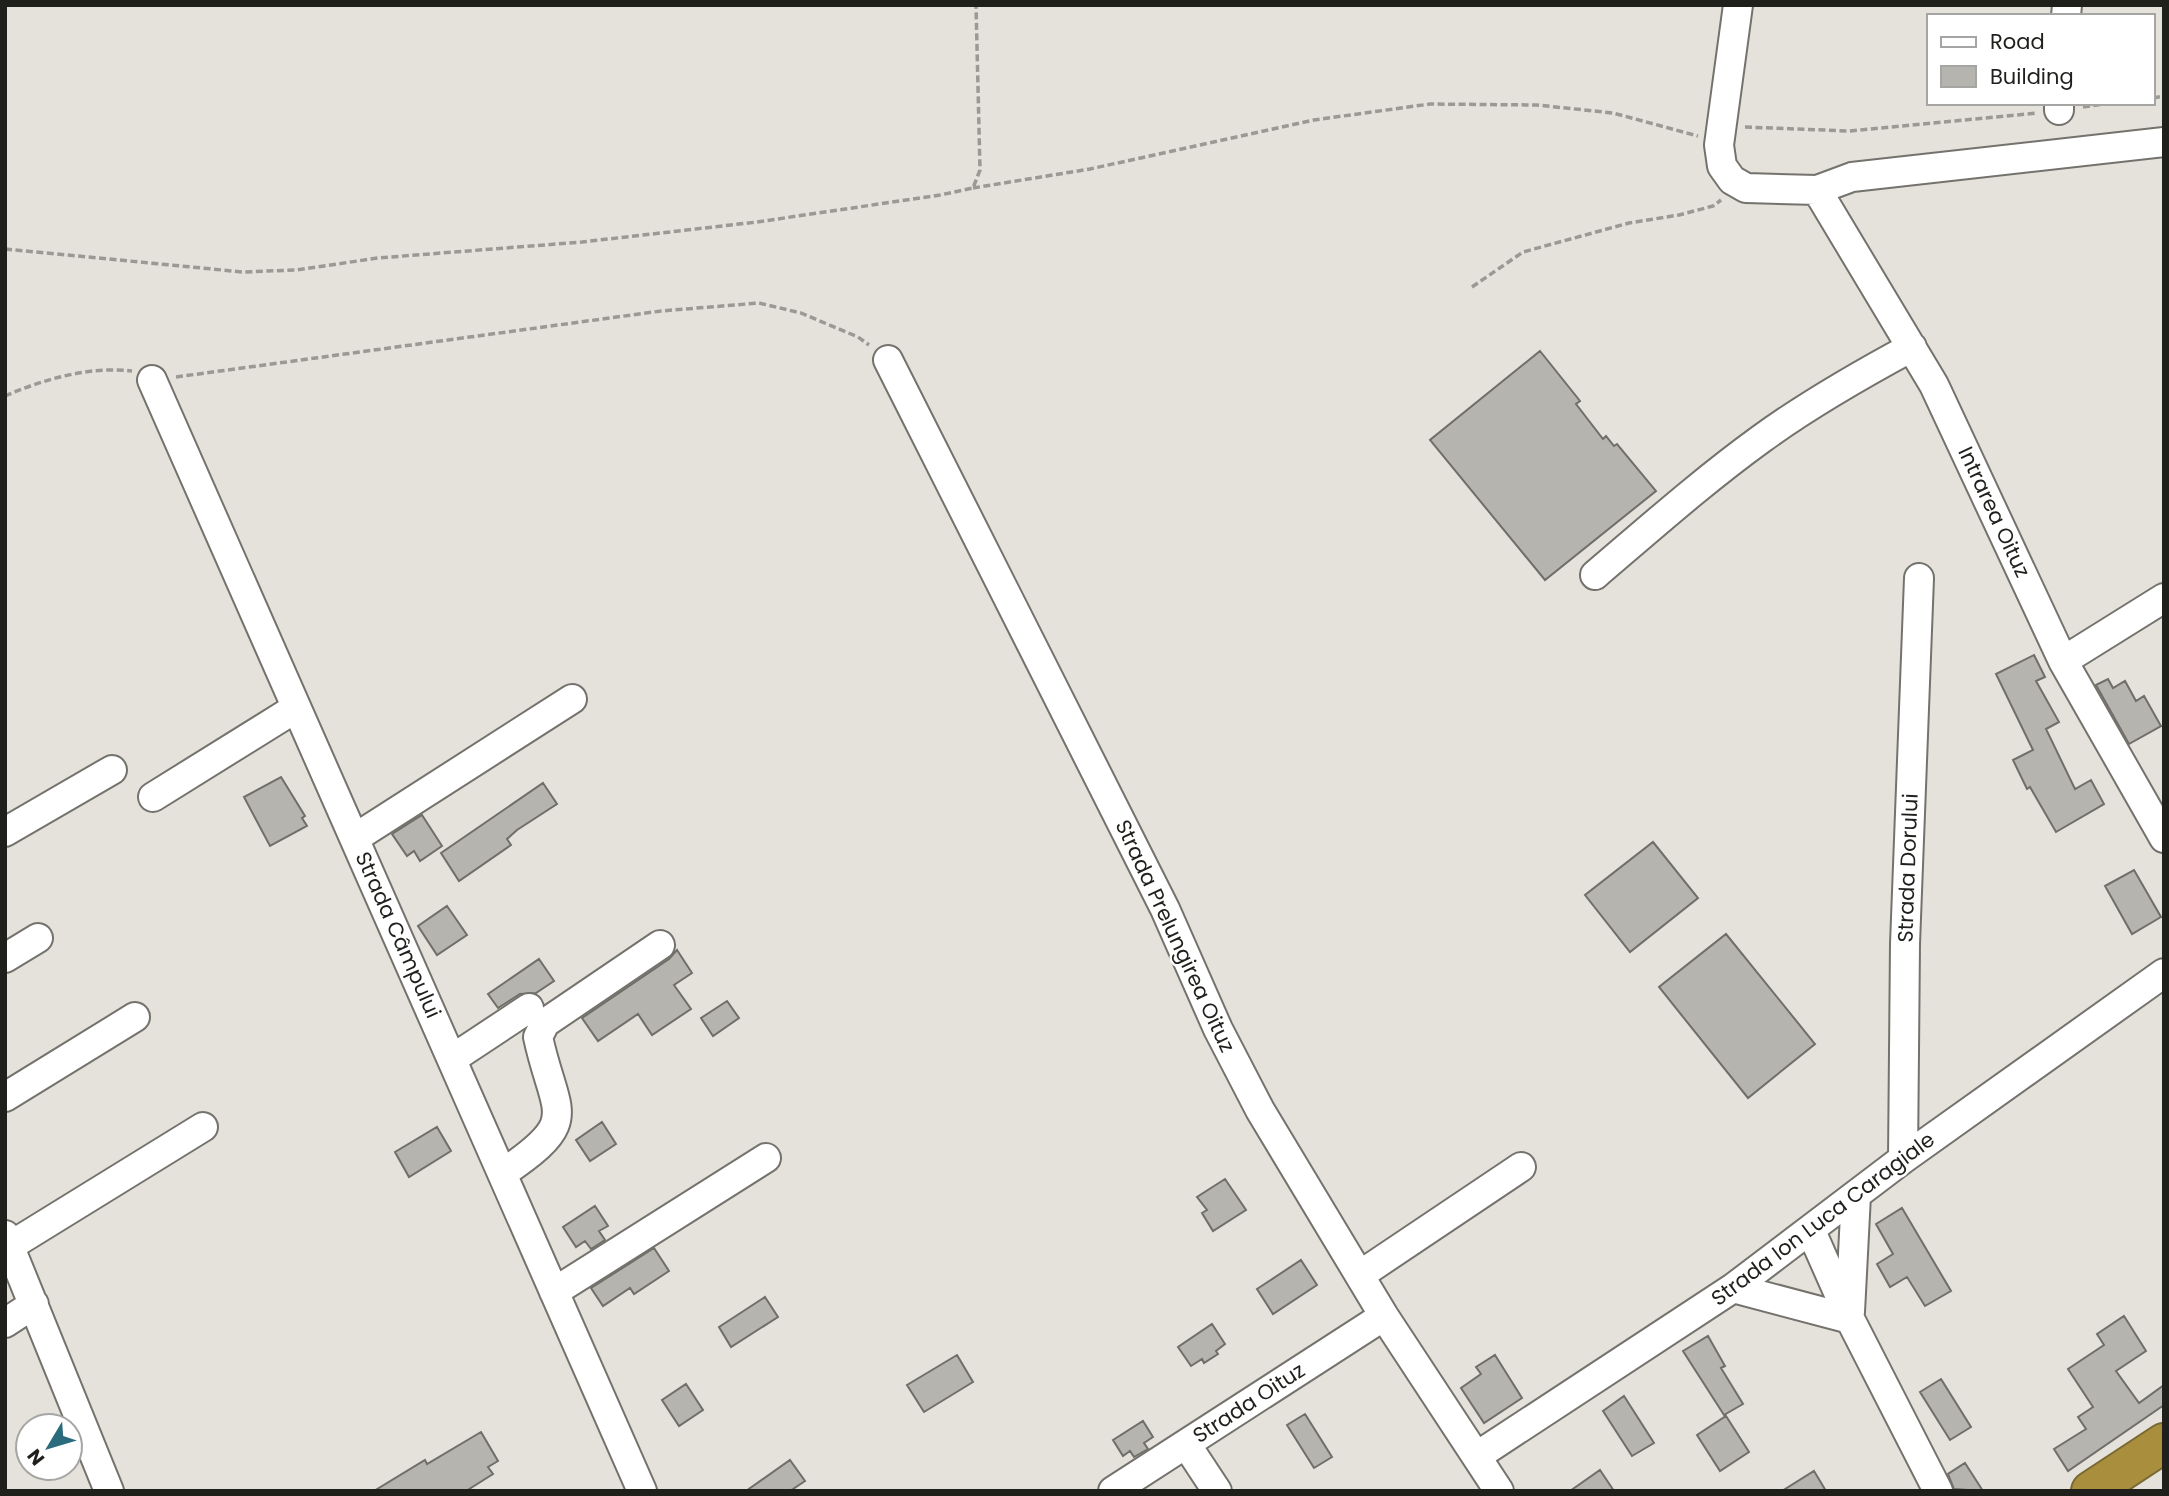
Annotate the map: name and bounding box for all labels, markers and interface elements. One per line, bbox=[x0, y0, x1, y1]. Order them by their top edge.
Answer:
legend bbox=[1927, 14, 2155, 105]
text: Road bbox=[1990, 27, 2045, 56]
text: Building bbox=[1990, 62, 2074, 91]
street label: Intrarea Oituz bbox=[1951, 442, 2037, 582]
street label: Strada Dorului bbox=[1890, 793, 1925, 943]
street label: Strada Prelungirea Oituz bbox=[1109, 815, 1242, 1057]
street label: Strada Câmpului bbox=[349, 847, 448, 1023]
street label: Strada Ion Luca Caragiale bbox=[1705, 1125, 1940, 1312]
street label: Strada Oituz bbox=[1187, 1355, 1310, 1450]
north arrow bbox=[14, 1412, 84, 1482]
text: N bbox=[21, 1443, 51, 1471]

